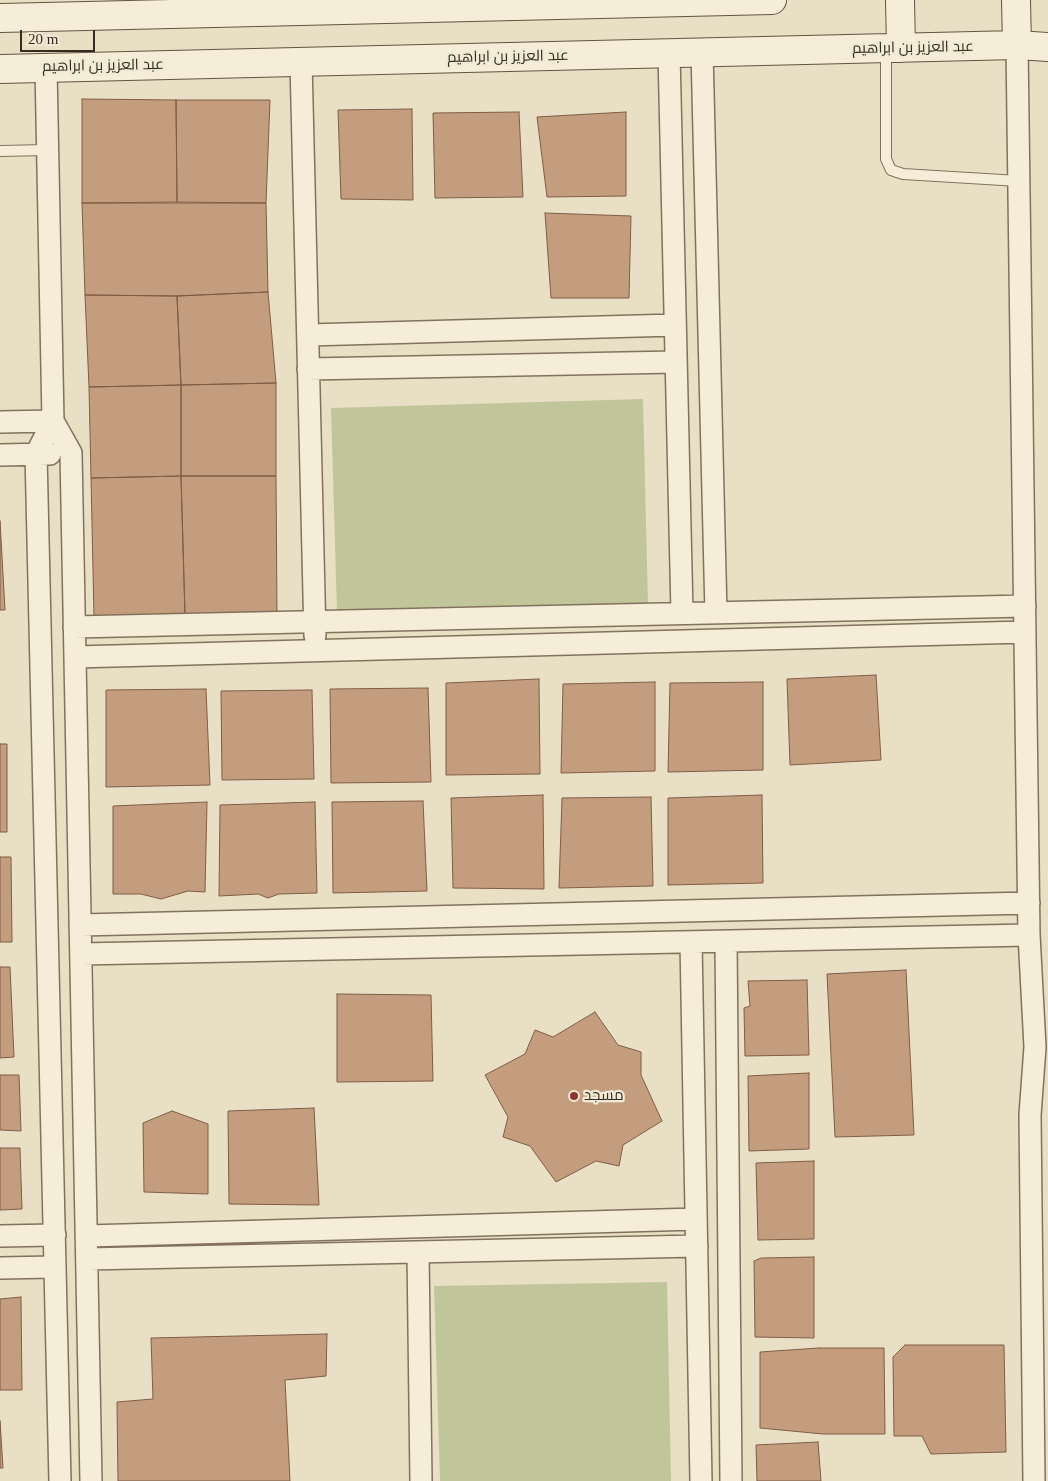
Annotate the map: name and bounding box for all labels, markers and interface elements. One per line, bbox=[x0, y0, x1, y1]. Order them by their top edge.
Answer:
scale bar bbox=[22, 20, 98, 52]
text: 20 m bbox=[28, 31, 58, 47]
street label: عبد العزيز بن ابراهيم bbox=[852, 38, 974, 58]
street label: عبد العزيز بن ابراهيم bbox=[447, 47, 569, 67]
street label: عبد العزيز بن ابراهيم bbox=[42, 56, 164, 76]
place label: مسجد bbox=[584, 1087, 624, 1105]
marker: مسجد bbox=[568, 1090, 580, 1102]

